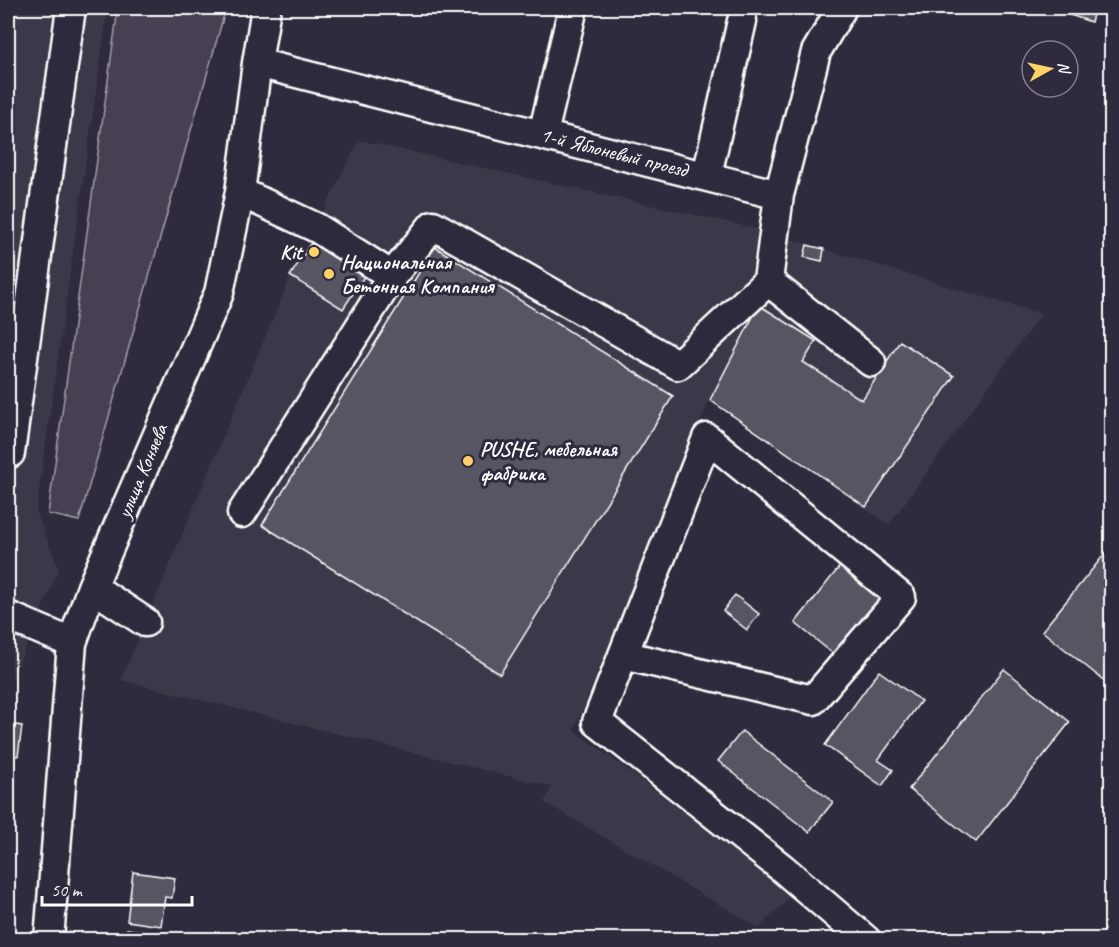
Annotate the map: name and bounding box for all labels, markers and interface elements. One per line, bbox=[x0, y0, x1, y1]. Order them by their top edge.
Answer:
north arrow bbox=[1020, 39, 1080, 99]
text: N bbox=[1053, 61, 1075, 76]
street label: 1-й Яблоневый проезд bbox=[538, 121, 693, 183]
place label: Kit bbox=[280, 239, 304, 265]
marker: Kit bbox=[307, 245, 321, 259]
place label: Национальная Бетонная Компания bbox=[341, 249, 495, 299]
marker: Национальная Бетонная Компания bbox=[322, 267, 336, 281]
street label: улица Коняева bbox=[110, 418, 174, 524]
place label: PUSHE, мебельная фабрика bbox=[480, 436, 618, 486]
marker: PUSHE, мебельная фабрика bbox=[461, 454, 475, 468]
scale bar bbox=[42, 869, 192, 907]
text: 50 m bbox=[51, 879, 84, 901]

